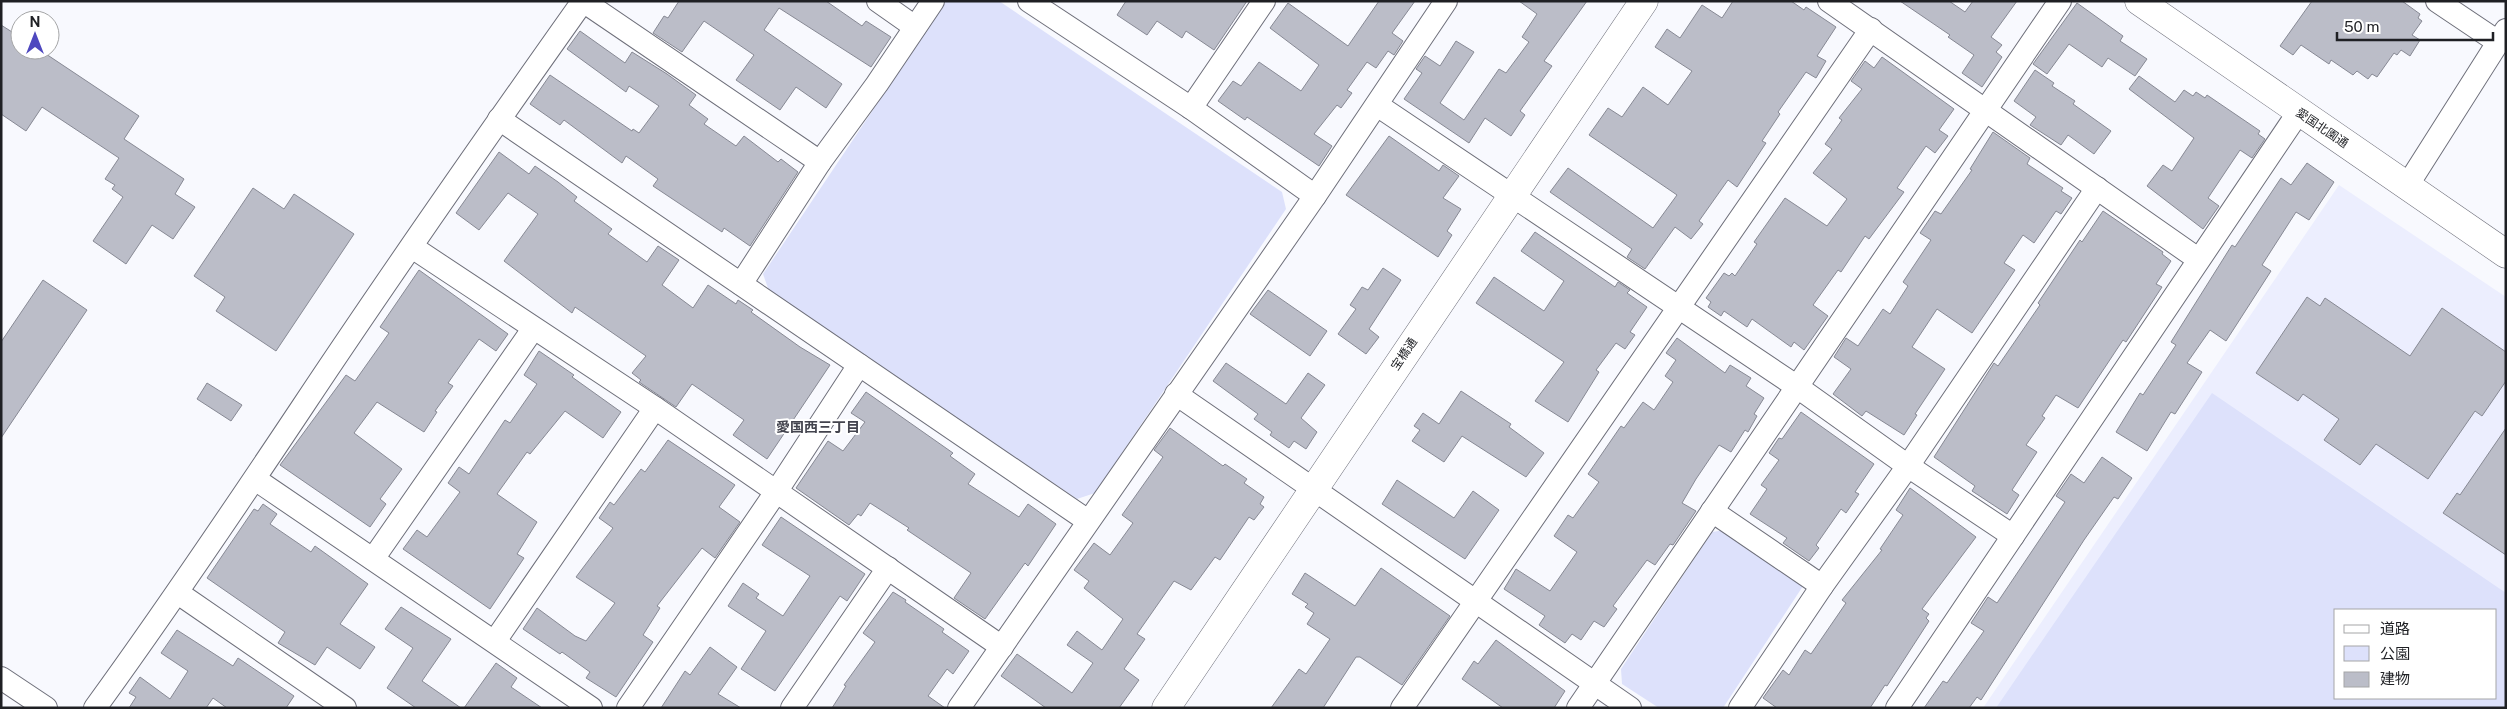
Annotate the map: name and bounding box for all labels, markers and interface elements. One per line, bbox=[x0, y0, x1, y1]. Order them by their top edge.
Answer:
north arrow bbox=[10, 10, 60, 60]
scale bar bbox=[2337, 10, 2493, 42]
text: N bbox=[30, 14, 40, 30]
text: 50 m bbox=[2344, 18, 2379, 35]
street label: 愛国北園通 bbox=[2293, 105, 2351, 151]
street label: 宝橋通 bbox=[1388, 335, 1420, 373]
district label: 愛国西三丁目 bbox=[776, 419, 860, 435]
legend bbox=[2334, 609, 2497, 699]
text: 道路 bbox=[2380, 620, 2410, 637]
text: 公園 bbox=[2380, 645, 2410, 662]
text: 建物 bbox=[2380, 670, 2410, 687]

